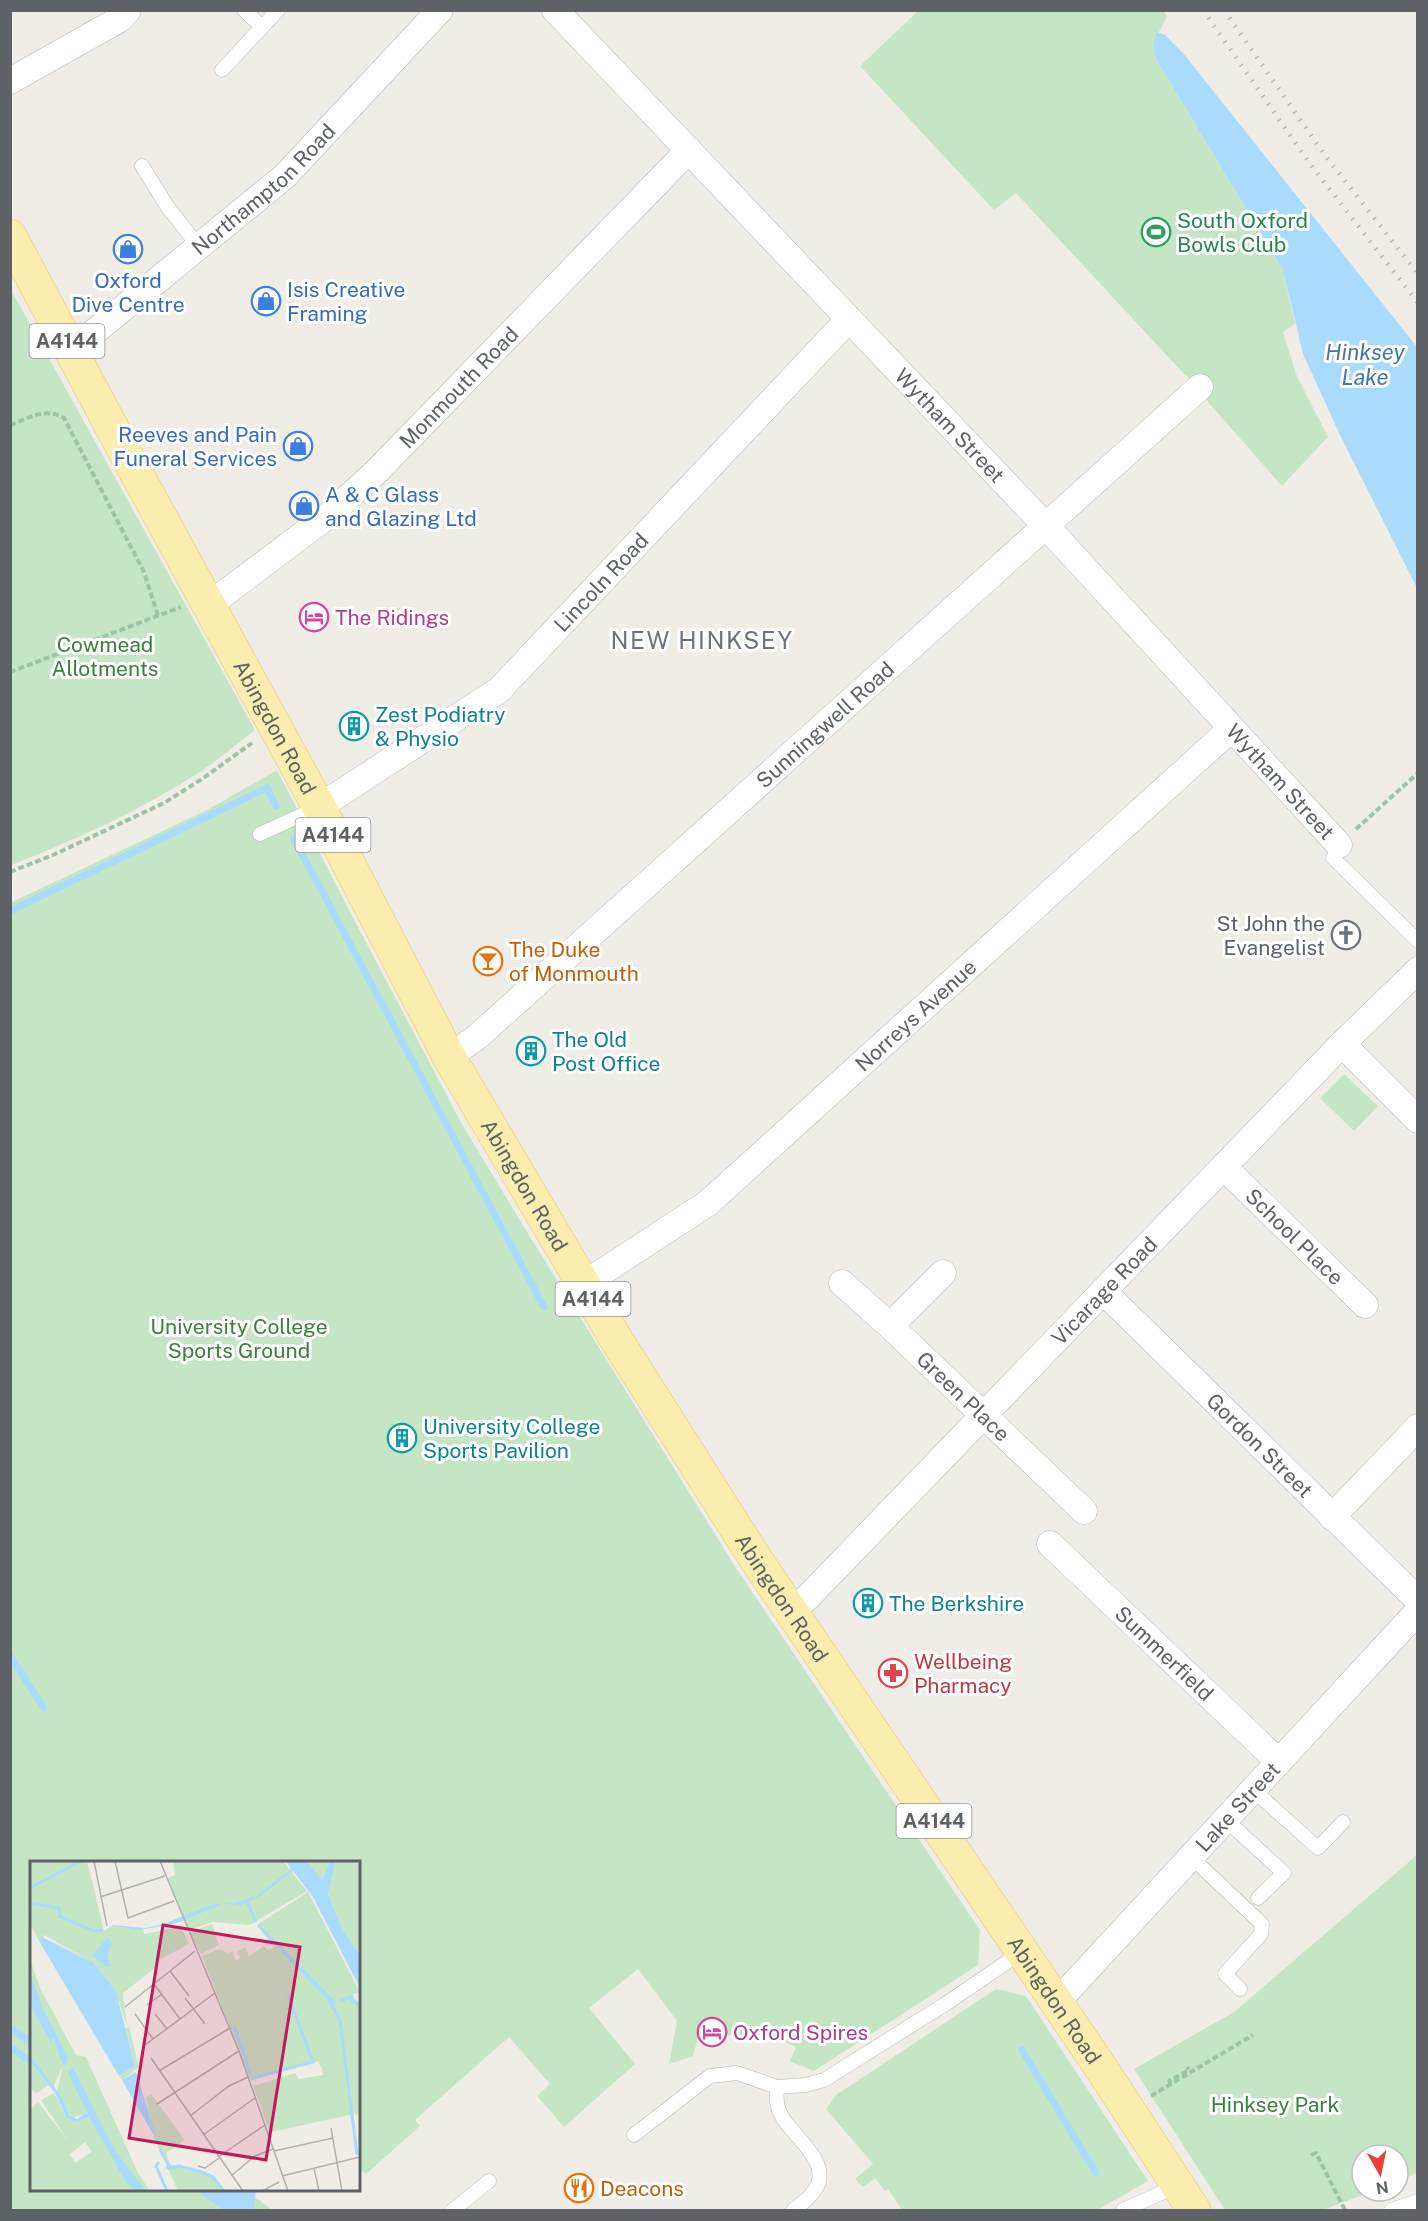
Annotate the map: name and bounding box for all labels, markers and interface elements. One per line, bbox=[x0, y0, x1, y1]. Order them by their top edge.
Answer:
street label: Northampton Road bbox=[186, 118, 340, 260]
place label: South Oxford Bowls Club bbox=[1177, 208, 1308, 257]
sports icon: South Oxford Bowls Club bbox=[1140, 216, 1172, 248]
shop icon: Oxford Dive Centre bbox=[112, 233, 144, 265]
place label: Oxford Dive Centre bbox=[71, 268, 185, 317]
place label: Isis Creative Framing bbox=[287, 277, 406, 326]
shop icon: Isis Creative Framing bbox=[250, 285, 282, 317]
street label: Monmouth Road bbox=[394, 321, 523, 453]
road number: A4144 bbox=[29, 324, 104, 358]
water label: Hinksey Lake bbox=[1325, 339, 1406, 390]
street label: Wytham Street bbox=[890, 363, 1010, 487]
place label: Reeves and Pain Funeral Services bbox=[113, 422, 277, 471]
shop icon: Reeves and Pain Funeral Services bbox=[282, 430, 314, 462]
place label: A & C Glass and Glazing Ltd bbox=[325, 482, 477, 531]
shop icon: A & C Glass and Glazing Ltd bbox=[288, 490, 320, 522]
street label: Lincoln Road bbox=[548, 528, 653, 637]
hotel icon: The Ridings bbox=[298, 601, 330, 633]
place label: The Ridings bbox=[335, 605, 449, 630]
district label: NEW HINKSEY bbox=[610, 626, 794, 654]
park label: Cowmead Allotments bbox=[52, 632, 158, 681]
street label: Abingdon Road bbox=[228, 656, 322, 798]
street label: Sunningwell Road bbox=[751, 656, 899, 793]
place label: Zest Podiatry & Physio bbox=[375, 702, 506, 751]
building icon: Zest Podiatry & Physio bbox=[338, 710, 370, 742]
street label: Wytham Street bbox=[1221, 718, 1340, 844]
road number: A4144 bbox=[296, 818, 370, 852]
place label: St John the Evangelist bbox=[1217, 911, 1325, 960]
church icon: St John the Evangelist bbox=[1330, 919, 1362, 951]
place label: The Duke of Monmouth bbox=[509, 937, 639, 986]
bar icon: The Duke of Monmouth bbox=[472, 945, 504, 977]
street label: Norreys Avenue bbox=[850, 954, 981, 1076]
place label: The Old Post Office bbox=[552, 1027, 660, 1076]
building icon: The Old Post Office bbox=[515, 1035, 547, 1067]
street label: Abingdon Road bbox=[476, 1115, 574, 1256]
street label: School Place bbox=[1241, 1183, 1349, 1290]
street label: Vicarage Road bbox=[1046, 1231, 1162, 1350]
road number: A4144 bbox=[556, 1282, 630, 1316]
park label: University College Sports Ground bbox=[150, 1314, 328, 1363]
street label: Green Place bbox=[912, 1346, 1015, 1446]
street label: Gordon Street bbox=[1202, 1388, 1318, 1502]
place label: University College Sports Pavilion bbox=[423, 1414, 600, 1463]
building icon: University College Sports Pavilion bbox=[386, 1422, 418, 1454]
street label: Abingdon Road bbox=[730, 1529, 834, 1666]
building icon: The Berkshire bbox=[852, 1587, 884, 1619]
place label: The Berkshire bbox=[889, 1591, 1024, 1616]
street label: Summerfield bbox=[1110, 1600, 1219, 1706]
place label: Wellbeing Pharmacy bbox=[914, 1649, 1012, 1698]
pharmacy icon: Wellbeing Pharmacy bbox=[877, 1657, 909, 1689]
street label: Lake Street bbox=[1190, 1757, 1285, 1857]
road number: A4144 bbox=[896, 1804, 972, 1838]
inset map bbox=[30, 1861, 360, 2191]
street label: Abingdon Road bbox=[1003, 1931, 1107, 2068]
hotel icon: Oxford Spires bbox=[696, 2016, 728, 2048]
place label: Oxford Spires bbox=[733, 2020, 868, 2045]
park label: Hinksey Park bbox=[1211, 2092, 1339, 2117]
north arrow bbox=[1350, 2143, 1410, 2203]
restaurant icon: Deacons bbox=[563, 2172, 595, 2204]
place label: Deacons bbox=[600, 2176, 684, 2201]
text: N bbox=[1375, 2177, 1390, 2198]

